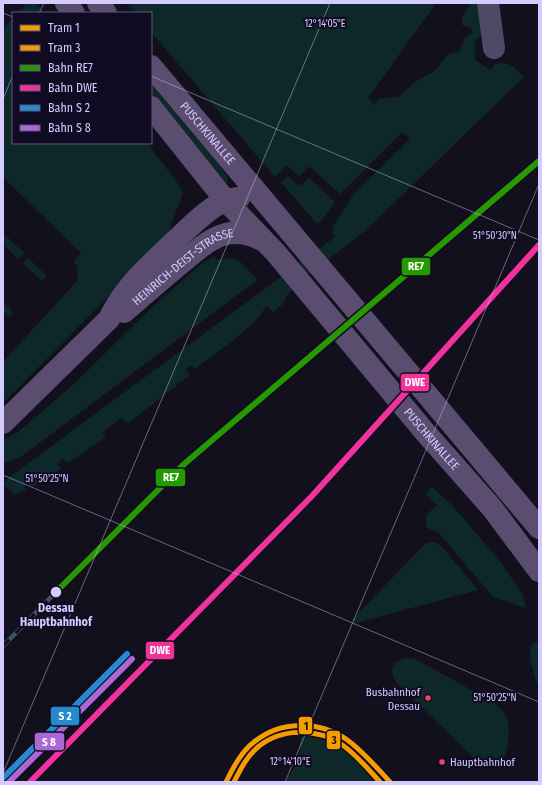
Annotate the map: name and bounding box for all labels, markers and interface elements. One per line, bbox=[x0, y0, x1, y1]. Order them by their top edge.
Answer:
legend bbox=[12, 12, 152, 144]
text: 12°14'05"E bbox=[304, 18, 346, 30]
text: Tram 1 bbox=[48, 21, 80, 35]
text: Tram 3 bbox=[48, 41, 80, 55]
text: Bahn RE7 bbox=[48, 61, 93, 75]
text: Bahn DWE bbox=[48, 81, 98, 95]
street label: PUSCHKINALLEE bbox=[177, 99, 238, 168]
text: Bahn S 2 bbox=[48, 101, 90, 115]
text: Bahn S 8 bbox=[48, 121, 91, 135]
street label: HEINRICH-DEIST-STRASSE bbox=[130, 226, 234, 308]
text: 51°50'30"N bbox=[473, 230, 517, 242]
line badge: RE7 bbox=[401, 257, 431, 276]
text: RE7 bbox=[408, 260, 424, 273]
line badge: DWE bbox=[400, 373, 430, 392]
text: DWE bbox=[405, 376, 425, 389]
street label: PUSCHKINALLEE bbox=[401, 405, 463, 473]
line badge: RE7 bbox=[155, 468, 186, 487]
text: RE7 bbox=[163, 471, 179, 484]
text: 51°50'25"N bbox=[26, 473, 68, 485]
marker: Dessau Hauptbahnhof bbox=[49, 585, 63, 599]
place label: Dessau Hauptbahnhof bbox=[20, 601, 93, 629]
line badge: DWE bbox=[145, 641, 175, 660]
text: DWE bbox=[150, 644, 170, 657]
place label: Busbahnhof Dessau bbox=[366, 686, 421, 713]
text: 51°50'25"N bbox=[474, 692, 516, 704]
marker: Busbahnhof Dessau bbox=[423, 693, 433, 703]
line badge: S 2 bbox=[50, 706, 80, 726]
text: S 2 bbox=[58, 710, 72, 723]
line badge: 1 bbox=[298, 716, 313, 735]
text: 1 bbox=[304, 720, 308, 733]
line badge: 3 bbox=[326, 730, 341, 750]
line badge: S 8 bbox=[34, 732, 65, 751]
text: 3 bbox=[330, 734, 337, 747]
text: S 8 bbox=[42, 736, 56, 749]
text: 12°14'10"E bbox=[270, 756, 311, 768]
place label: Hauptbahnhof bbox=[450, 756, 516, 769]
marker: Hauptbahnhof bbox=[437, 757, 447, 767]

